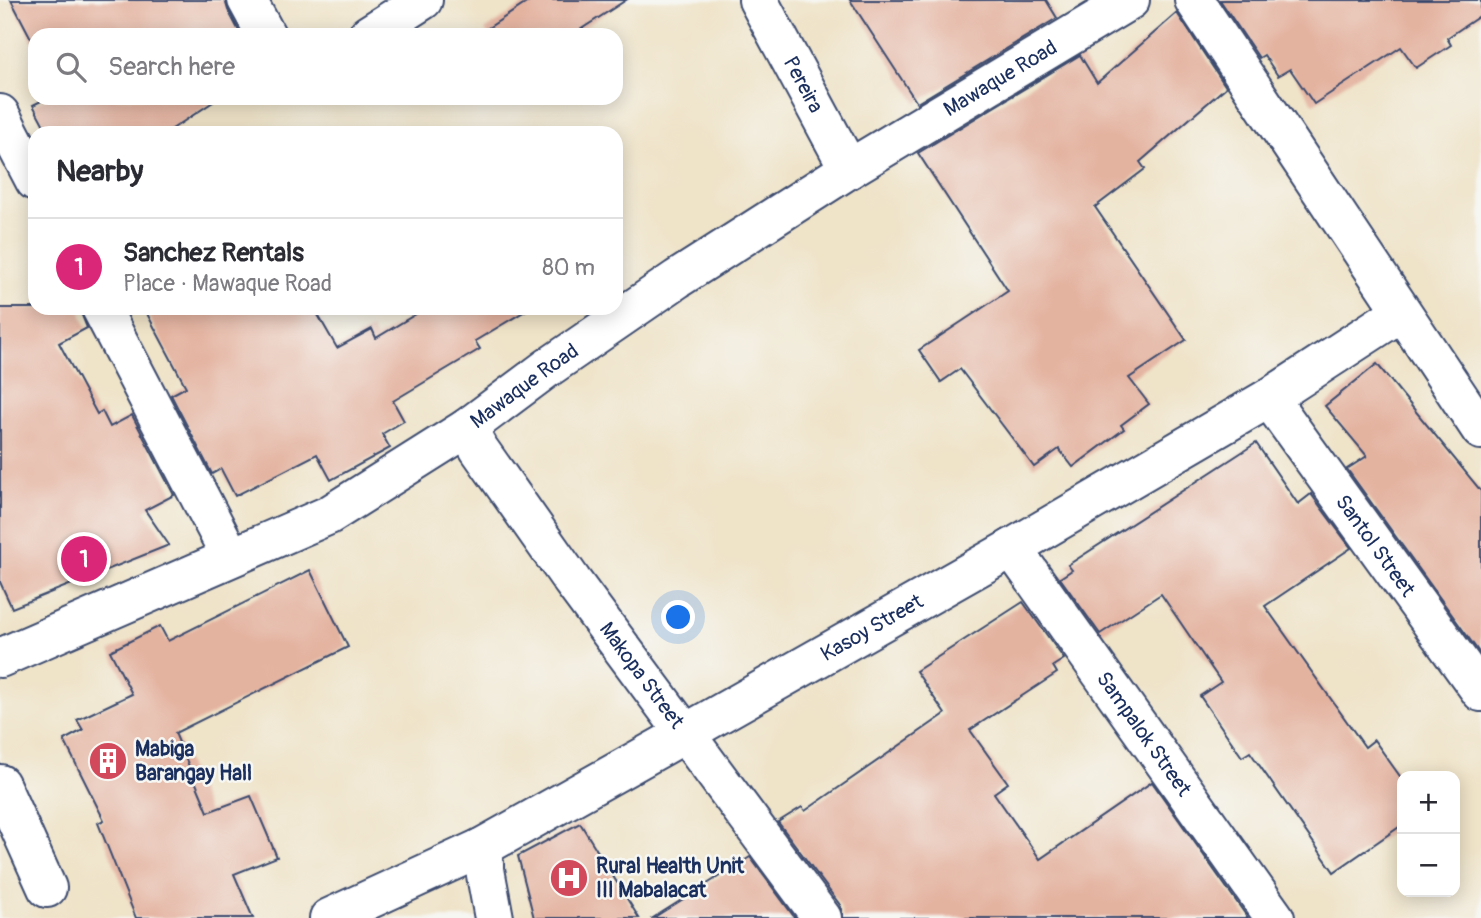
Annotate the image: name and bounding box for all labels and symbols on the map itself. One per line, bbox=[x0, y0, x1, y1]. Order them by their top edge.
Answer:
street label: Mawaque Road bbox=[939, 34, 1062, 123]
street label: Pereira bbox=[777, 52, 829, 118]
street label: Mawaque Road bbox=[465, 338, 584, 435]
street label: Santol Street bbox=[1329, 490, 1421, 603]
pin: 1 bbox=[61, 533, 107, 585]
street label: Kasoy Street bbox=[816, 588, 929, 668]
your location bbox=[661, 600, 695, 634]
street label: Makopa Street bbox=[593, 617, 690, 735]
street label: Sampalok Street bbox=[1090, 666, 1198, 802]
place label: Mabiga Barangay Hall bbox=[135, 736, 252, 787]
building icon: Mabiga Barangay Hall bbox=[87, 740, 129, 782]
place label: Rural Health Unit III Mabalacat bbox=[596, 853, 745, 904]
hospital icon: Rural Health Unit III Mabalacat bbox=[548, 857, 590, 899]

